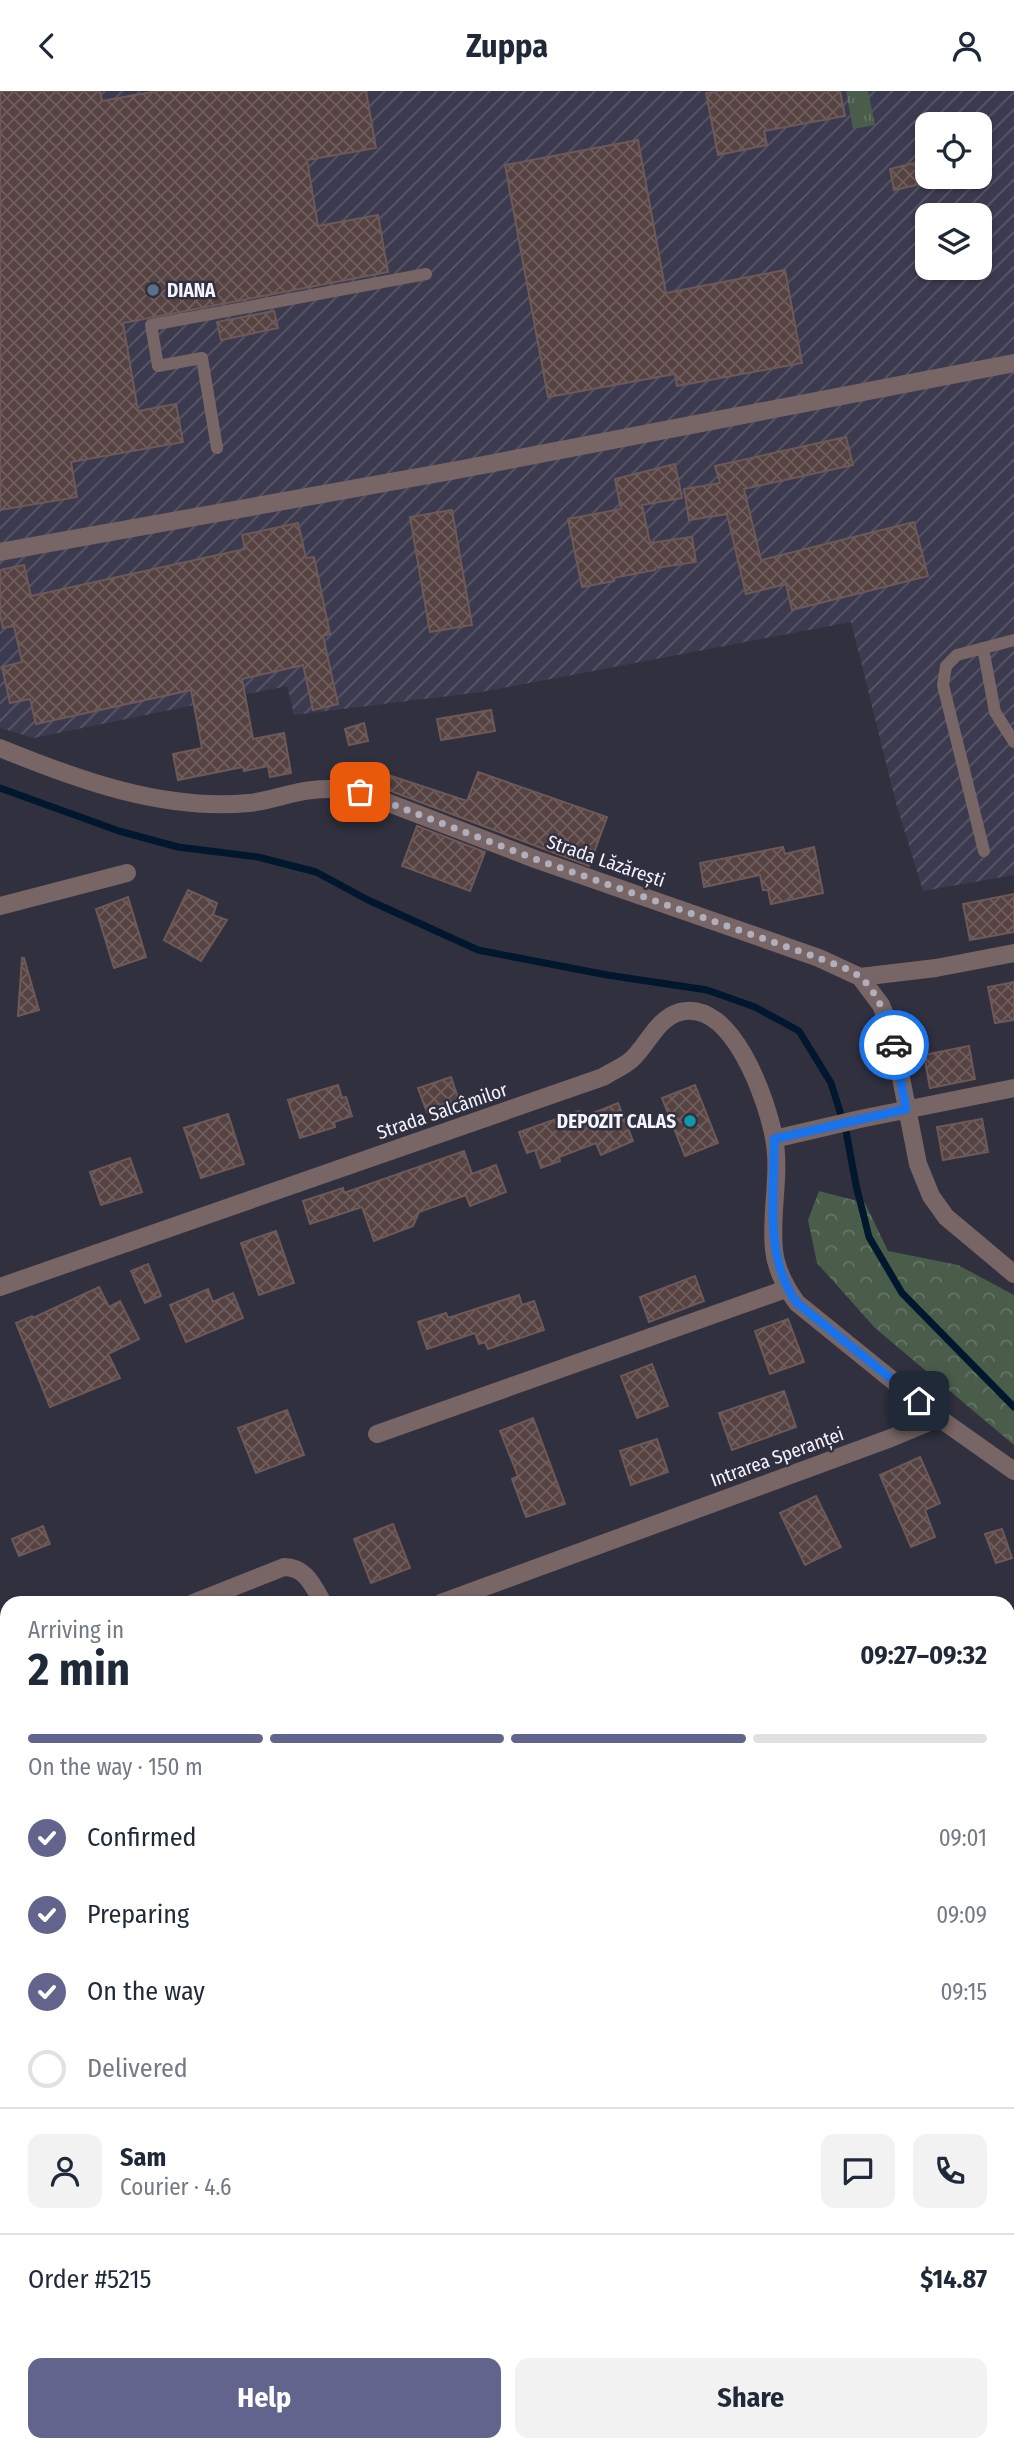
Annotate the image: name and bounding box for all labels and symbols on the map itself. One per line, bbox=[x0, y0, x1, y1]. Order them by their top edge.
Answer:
place label: DIANA bbox=[167, 279, 216, 302]
marker: DIANA bbox=[145, 282, 161, 298]
pin bbox=[330, 762, 390, 822]
street label: Strada Lăzărești bbox=[544, 830, 668, 892]
courier bbox=[859, 1010, 929, 1080]
street label: Strada Salcâmilor bbox=[374, 1078, 511, 1144]
place label: DEPOZIT CALAS bbox=[557, 1110, 676, 1133]
marker: DEPOZIT CALAS bbox=[682, 1113, 698, 1129]
pin bbox=[889, 1371, 949, 1431]
street label: Intrarea Speranței bbox=[707, 1422, 847, 1492]

